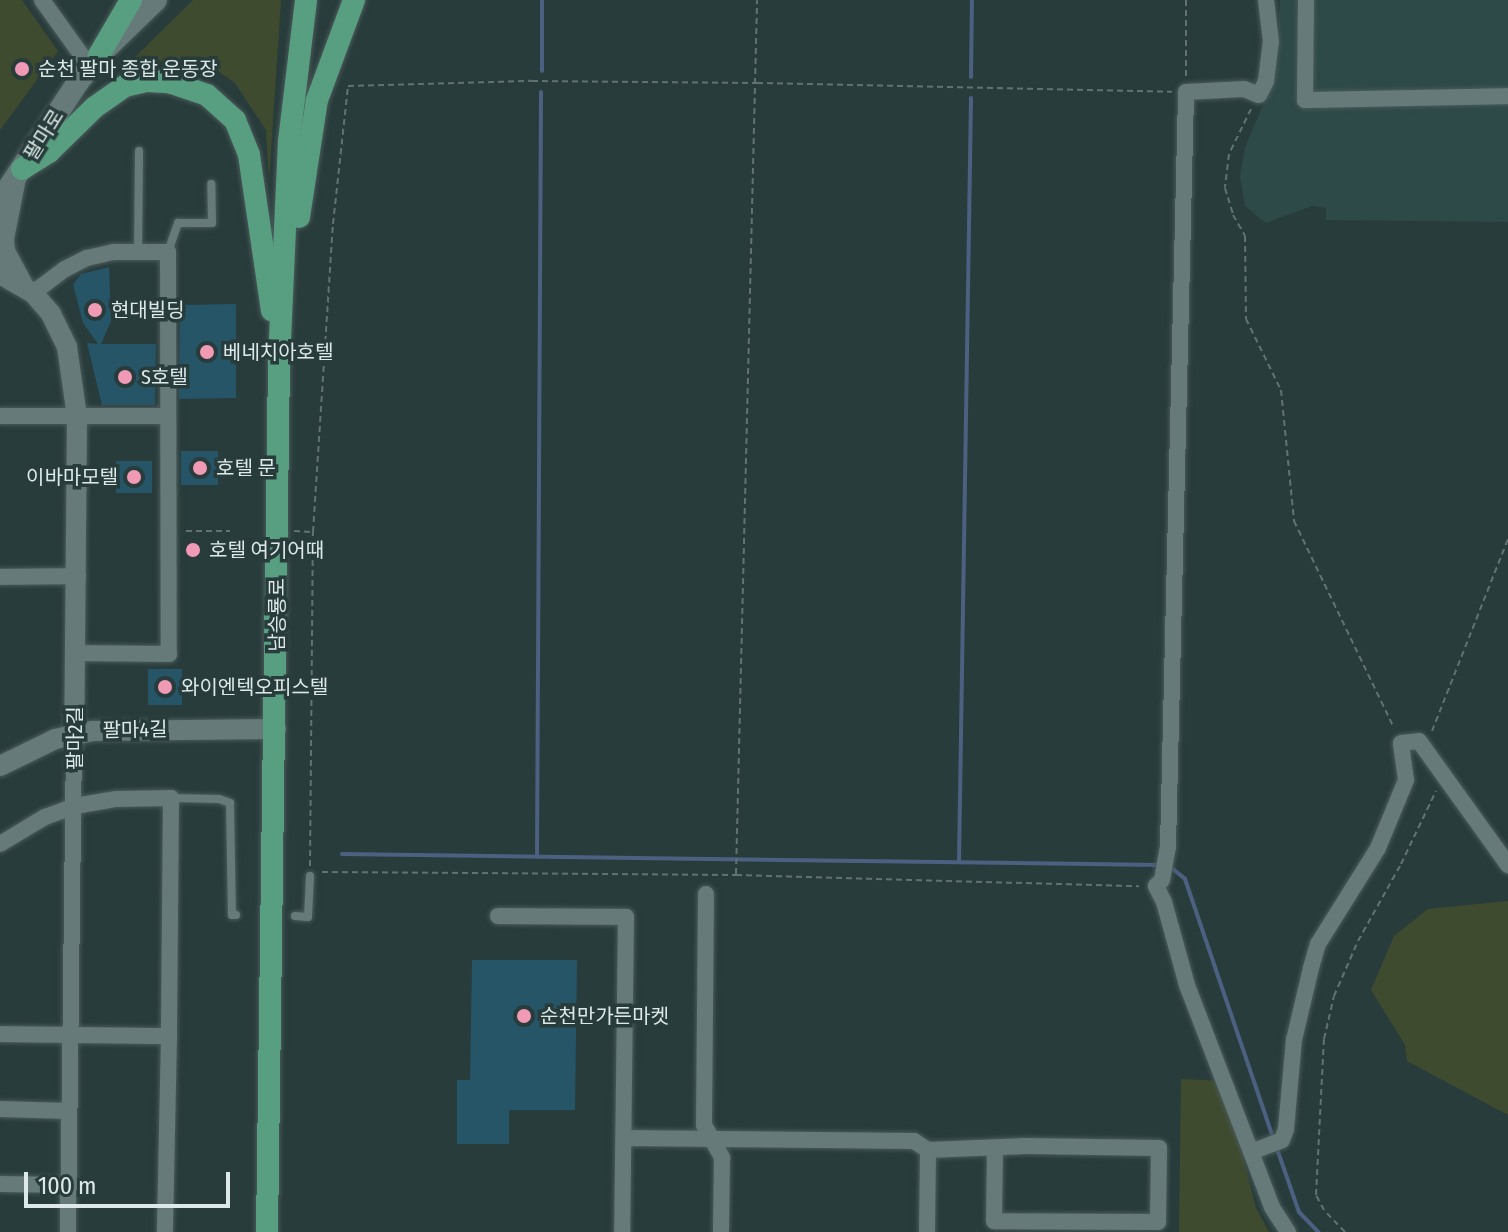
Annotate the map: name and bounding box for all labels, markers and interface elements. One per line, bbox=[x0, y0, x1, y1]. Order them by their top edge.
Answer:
place label: 순천 팔마 종합 운동장 bbox=[38, 57, 218, 81]
marker: 순천 팔마 종합 운동장 bbox=[13, 60, 31, 78]
street label: 팔마로 bbox=[19, 105, 69, 165]
place label: 현대빌딩 bbox=[111, 298, 185, 322]
marker: 현대빌딩 bbox=[86, 301, 104, 319]
place label: 베네치아호텔 bbox=[223, 340, 333, 364]
marker: 베네치아호텔 bbox=[198, 343, 216, 361]
place label: S호텔 bbox=[141, 365, 188, 389]
marker: S호텔 bbox=[116, 368, 134, 386]
place label: 호텔 문 bbox=[216, 456, 276, 480]
marker: 호텔 문 bbox=[191, 459, 209, 477]
place label: 이바마모텔 bbox=[26, 465, 118, 489]
marker: 이바마모텔 bbox=[125, 468, 143, 486]
place label: 호텔 여기어때 bbox=[209, 538, 324, 562]
marker: 호텔 여기어때 bbox=[184, 541, 202, 559]
street label: 남승룡로 bbox=[265, 578, 289, 652]
place label: 와이엔텍오피스텔 bbox=[181, 675, 328, 699]
marker: 와이엔텍오피스텔 bbox=[156, 678, 174, 696]
street label: 팔마2길 bbox=[63, 706, 87, 770]
street label: 팔마4길 bbox=[102, 717, 168, 743]
place label: 순천만가든마켓 bbox=[540, 1004, 669, 1028]
marker: 순천만가든마켓 bbox=[515, 1007, 533, 1025]
scale bar bbox=[28, 1156, 234, 1206]
text: 100 m bbox=[38, 1172, 96, 1200]

